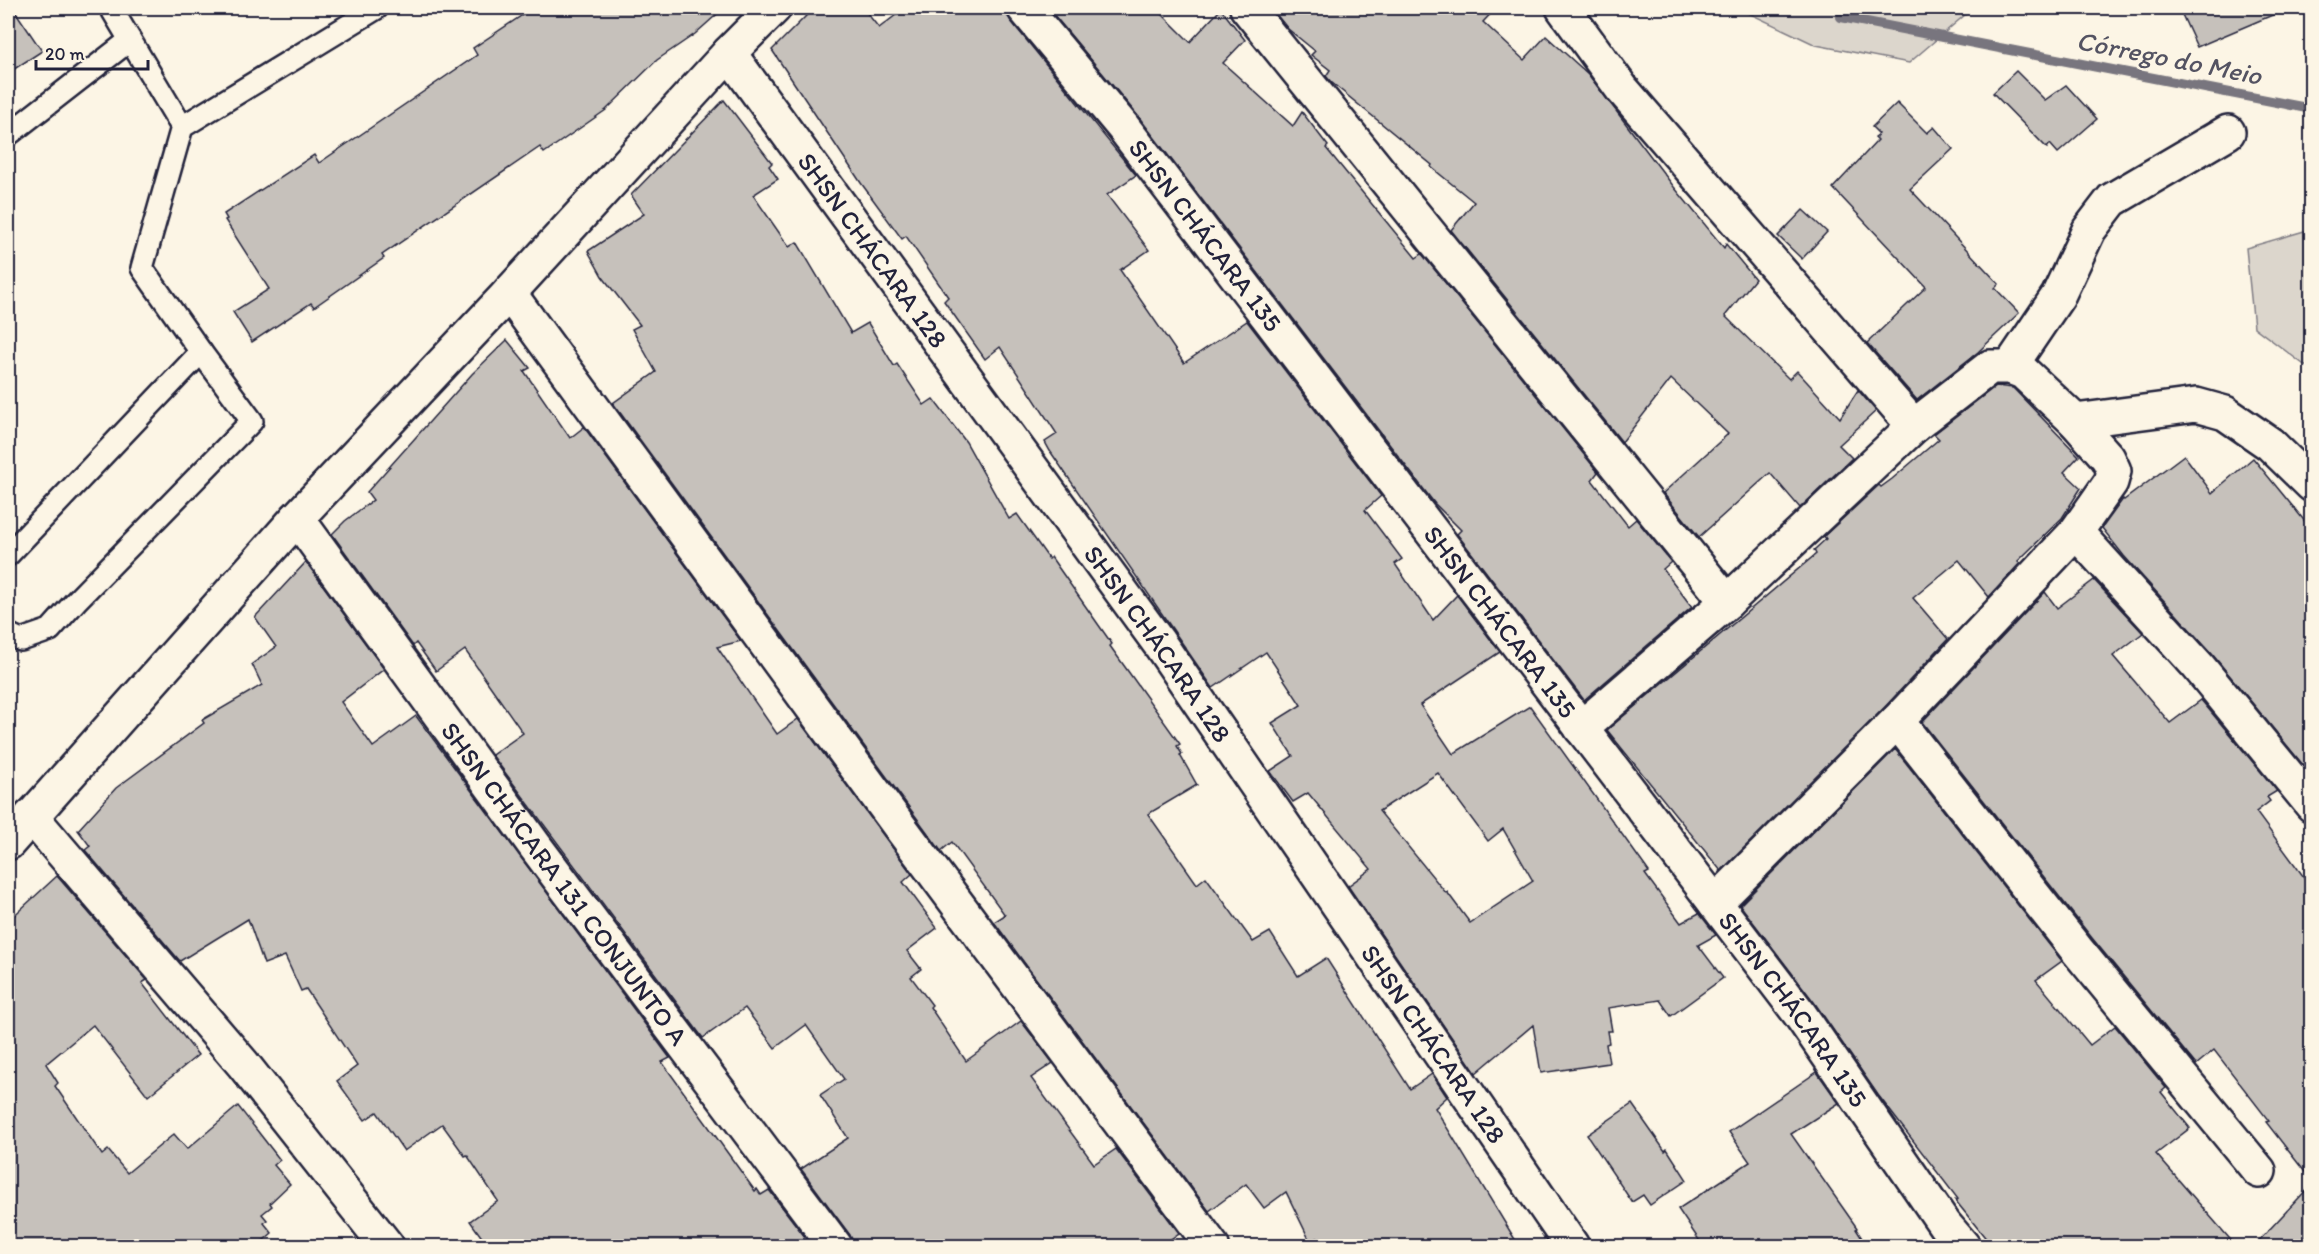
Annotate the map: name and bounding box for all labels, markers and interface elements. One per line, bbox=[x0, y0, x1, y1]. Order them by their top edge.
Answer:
water label: Córrego do Meio bbox=[2074, 23, 2266, 92]
scale bar bbox=[36, 33, 148, 71]
text: 20 m bbox=[45, 43, 85, 65]
street label: SHSN CHÁCARA 135 bbox=[1122, 133, 1289, 338]
street label: SHSN CHÁCARA 128 bbox=[791, 146, 954, 354]
street label: SHSN CHÁCARA 135 bbox=[1417, 519, 1584, 724]
street label: SHSN CHÁCARA 128 bbox=[1077, 539, 1238, 748]
street label: SHSN CHÁCARA 131 CONJUNTO A bbox=[434, 716, 695, 1052]
street label: SHSN CHÁCARA 135 bbox=[1712, 905, 1875, 1113]
street label: SHSN CHÁCARA 128 bbox=[1354, 938, 1513, 1149]

